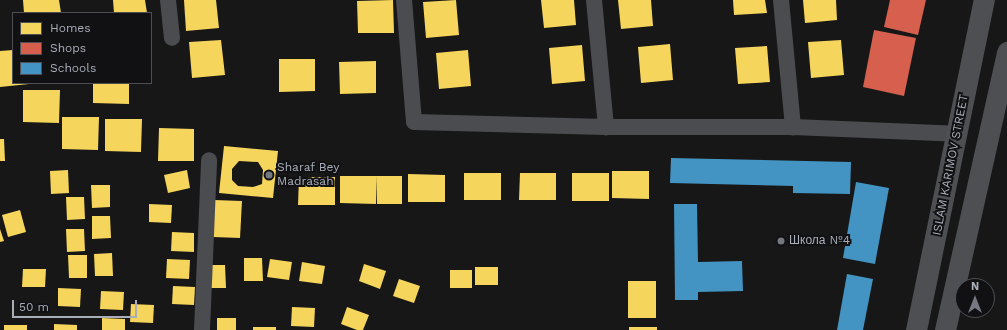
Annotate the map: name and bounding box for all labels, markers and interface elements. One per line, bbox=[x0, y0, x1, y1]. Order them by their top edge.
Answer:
legend bbox=[12, 12, 152, 84]
text: Homes bbox=[50, 21, 91, 35]
text: Shops bbox=[50, 41, 86, 55]
text: Schools bbox=[50, 61, 96, 75]
street label: ISLAM KARIMOV STREET bbox=[930, 93, 972, 237]
place label: Sharaf Bey Madrasah bbox=[277, 161, 340, 189]
marker: Sharaf Bey Madrasah bbox=[264, 170, 274, 180]
place label: Школа №4 bbox=[789, 234, 850, 248]
marker: Школа №4 bbox=[776, 236, 786, 246]
north arrow bbox=[955, 278, 995, 318]
text: N bbox=[971, 280, 979, 293]
scale bar bbox=[14, 292, 139, 318]
text: 50 m bbox=[19, 300, 49, 314]

